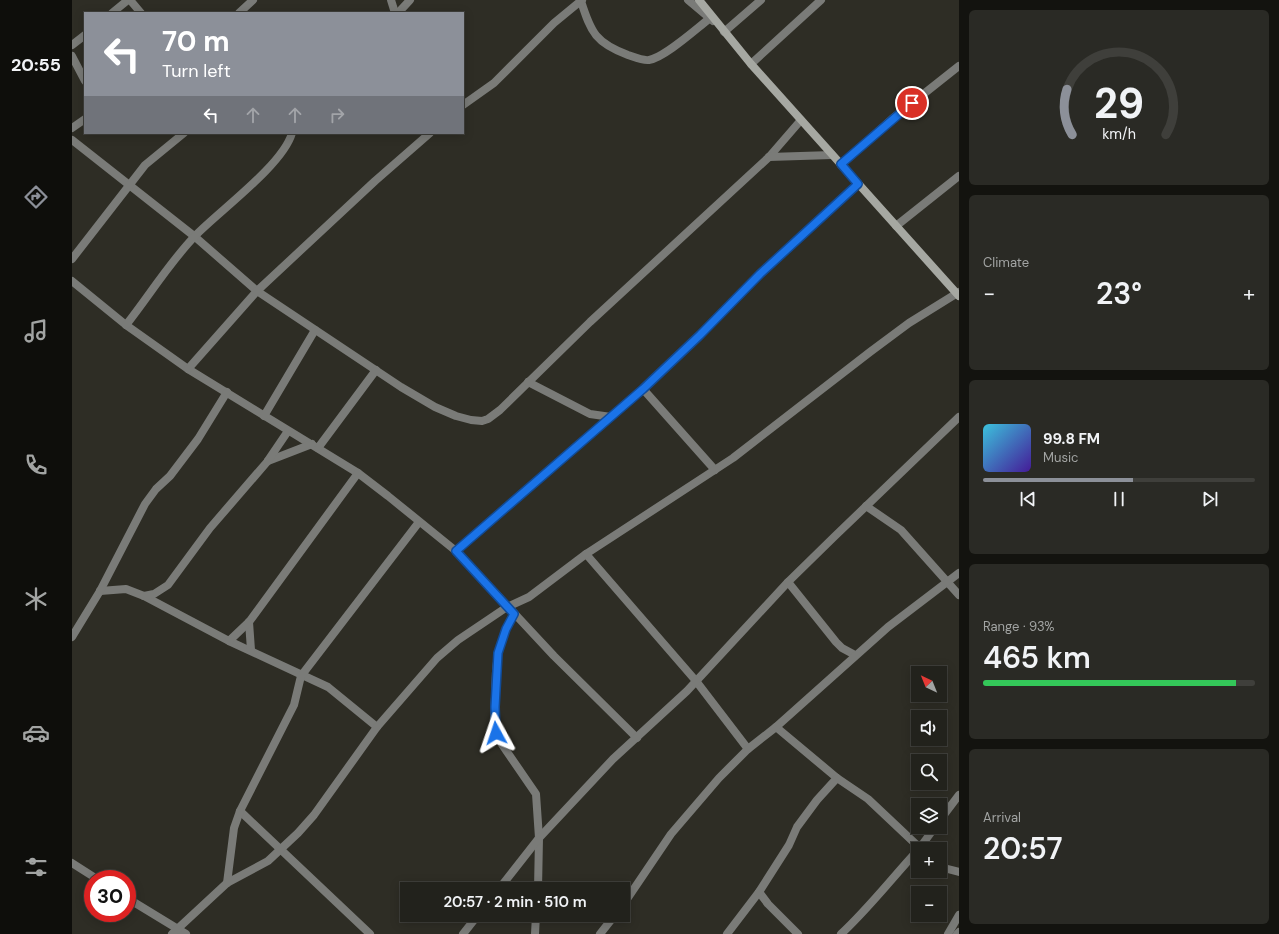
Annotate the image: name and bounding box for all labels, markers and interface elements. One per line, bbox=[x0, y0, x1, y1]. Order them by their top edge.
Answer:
text: 70 m bbox=[162, 23, 230, 60]
icon: left bbox=[96, 28, 148, 80]
text: 20:55 bbox=[11, 53, 61, 77]
text: Turn left bbox=[162, 59, 231, 83]
text: 29 bbox=[1094, 77, 1144, 131]
pin bbox=[895, 86, 929, 120]
icon: arrive bbox=[901, 92, 923, 114]
icon: left bbox=[200, 104, 222, 126]
icon: ahead bbox=[242, 104, 264, 126]
icon: ahead bbox=[284, 104, 306, 126]
icon: right bbox=[326, 104, 348, 126]
text: km/h bbox=[1102, 125, 1136, 143]
icon: directions bbox=[22, 183, 50, 211]
text: Climate bbox=[983, 254, 1029, 271]
text: 23° bbox=[1096, 274, 1142, 313]
text: − bbox=[983, 279, 995, 308]
text: + bbox=[1243, 279, 1255, 308]
icon: music bbox=[22, 317, 50, 345]
text: 99.8 FM bbox=[1043, 429, 1100, 449]
text: Music bbox=[1043, 449, 1078, 466]
icon: phone bbox=[22, 451, 50, 479]
icon: previous bbox=[1017, 488, 1039, 510]
icon: pause bbox=[1108, 488, 1130, 510]
icon: next bbox=[1199, 488, 1221, 510]
icon: climate bbox=[22, 585, 50, 613]
text: Range · 93% bbox=[983, 618, 1055, 635]
text: 465 km bbox=[983, 638, 1091, 677]
north arrow bbox=[911, 666, 947, 702]
map controls bbox=[911, 666, 947, 922]
button: sound bbox=[911, 710, 947, 746]
position arrow bbox=[475, 712, 517, 754]
icon: car bbox=[22, 719, 50, 747]
button: search bbox=[911, 754, 947, 790]
button: layers bbox=[911, 798, 947, 834]
text: Arrival bbox=[983, 809, 1021, 826]
text: 20:57 bbox=[983, 829, 1063, 868]
button: + bbox=[911, 842, 947, 878]
icon: filters bbox=[22, 853, 50, 881]
speed limit sign: 30 bbox=[84, 870, 136, 922]
button: − bbox=[911, 886, 947, 922]
text: 20:57 · 2 min · 510 m bbox=[443, 892, 587, 912]

